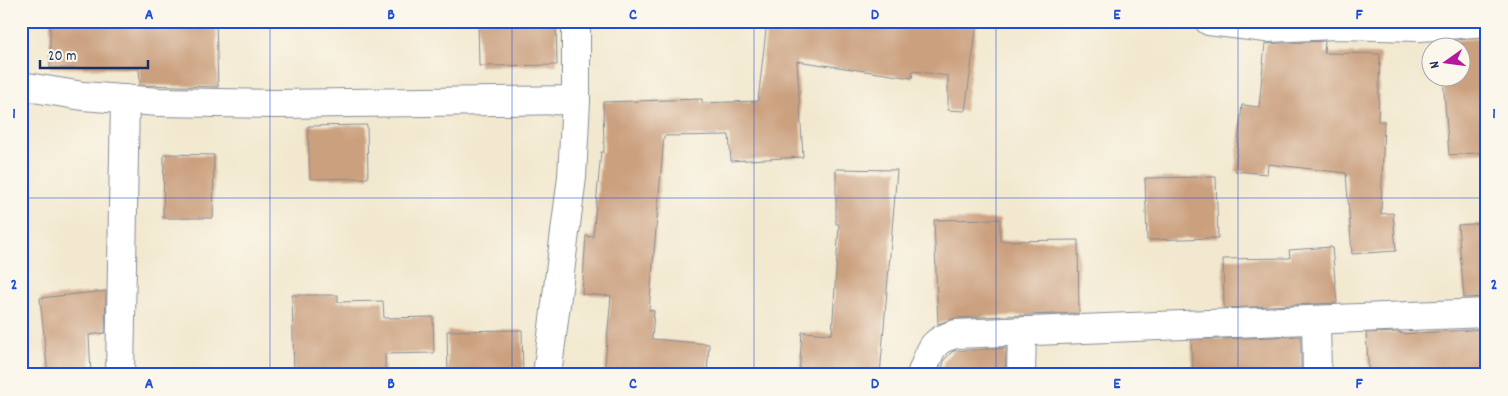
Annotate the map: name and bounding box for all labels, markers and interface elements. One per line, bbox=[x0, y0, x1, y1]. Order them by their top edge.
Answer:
text: A bbox=[145, 4, 154, 27]
text: B bbox=[387, 4, 395, 27]
text: C bbox=[629, 4, 637, 27]
text: D bbox=[871, 4, 880, 27]
text: E bbox=[1113, 4, 1121, 27]
text: F bbox=[1355, 4, 1363, 27]
scale bar bbox=[40, 38, 148, 70]
north arrow bbox=[1420, 38, 1470, 88]
text: 20 m bbox=[48, 46, 76, 68]
text: N bbox=[1425, 59, 1446, 70]
text: 1 bbox=[12, 103, 16, 126]
text: 1 bbox=[1492, 103, 1496, 126]
text: 2 bbox=[11, 274, 18, 297]
text: 2 bbox=[1491, 274, 1498, 297]
text: A bbox=[145, 373, 154, 396]
text: B bbox=[387, 373, 395, 396]
text: C bbox=[629, 373, 637, 396]
text: D bbox=[871, 373, 880, 396]
text: E bbox=[1113, 373, 1121, 396]
text: F bbox=[1355, 373, 1363, 396]

